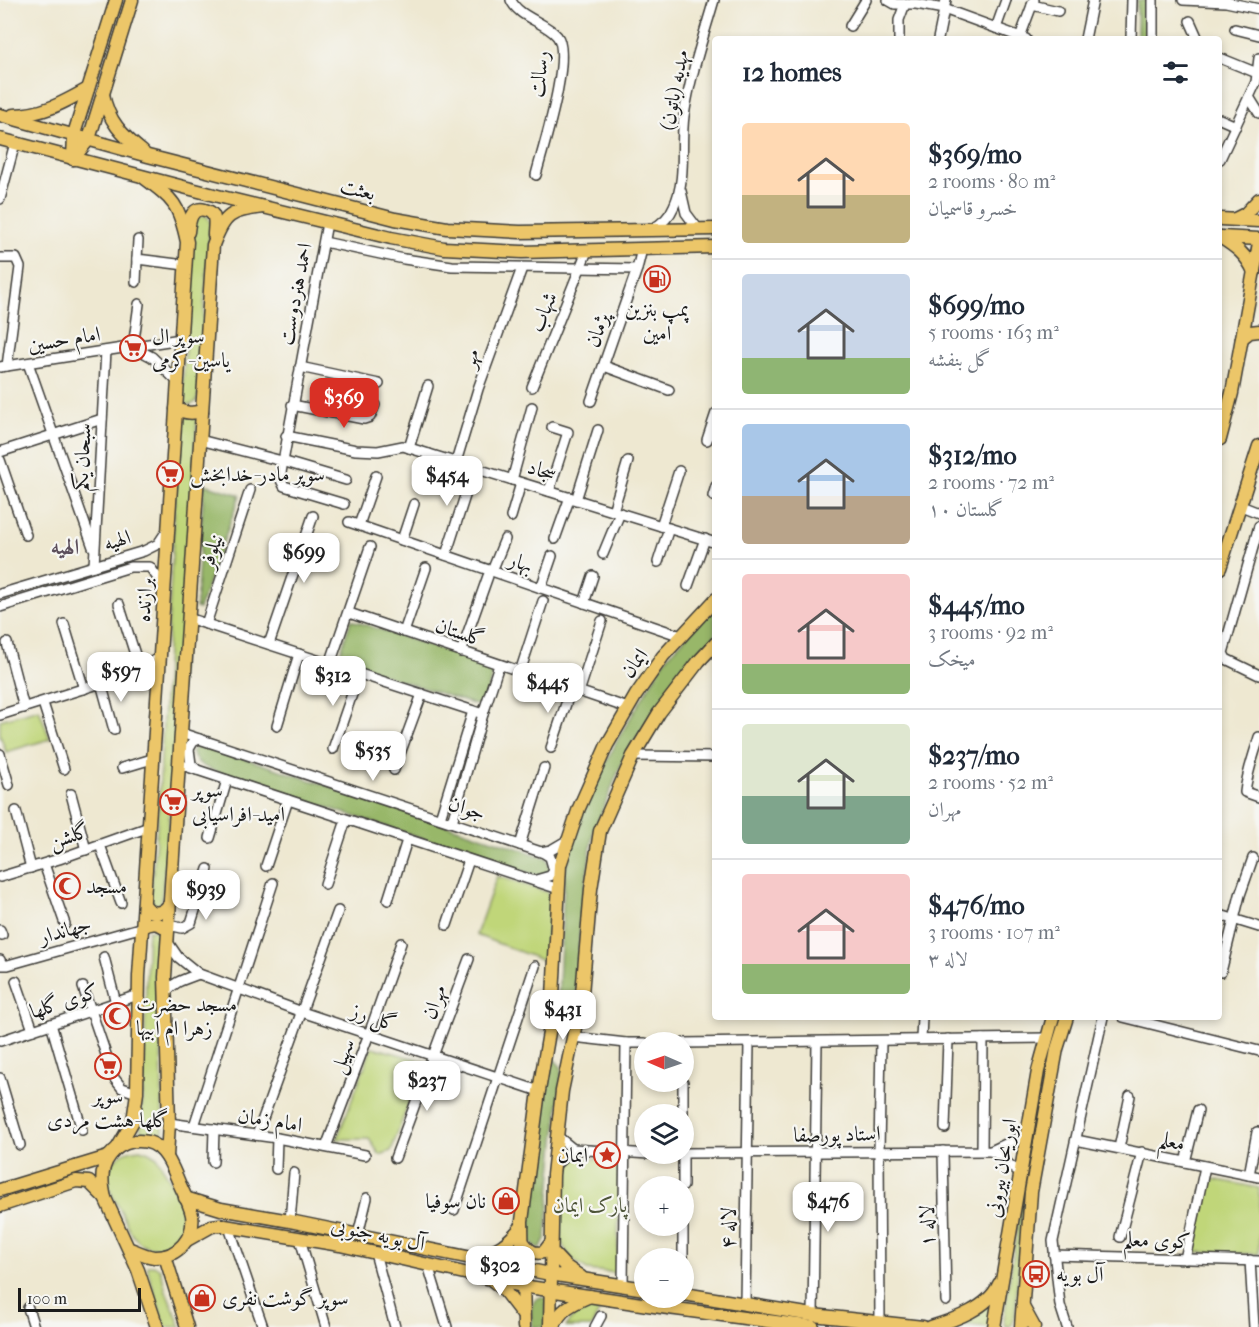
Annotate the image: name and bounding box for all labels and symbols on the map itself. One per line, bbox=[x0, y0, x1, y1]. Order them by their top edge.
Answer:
street label: مهدیه (باتون) bbox=[654, 48, 695, 133]
street label: رسالت bbox=[524, 49, 554, 99]
street label: بعثت bbox=[338, 173, 378, 206]
street label: احمد هنردوست bbox=[273, 241, 317, 347]
fuel station icon: پمپ بنزین امین bbox=[642, 264, 672, 294]
street label: شهاب bbox=[524, 288, 564, 336]
place label: پمپ بنزین امین bbox=[625, 297, 690, 345]
street label: پژمان bbox=[580, 307, 616, 351]
street label: امام حسین bbox=[26, 321, 103, 363]
place label: سوپر ال یاسین-کرمی bbox=[152, 324, 231, 373]
supermarket icon: سوپر ال یاسین-کرمی bbox=[118, 333, 148, 363]
street label: مهر bbox=[455, 345, 486, 373]
pin: $369 bbox=[308, 378, 380, 429]
street label: سبحان یکم bbox=[68, 422, 104, 492]
street label: سجاد bbox=[525, 454, 559, 486]
pin: $454 bbox=[411, 456, 483, 507]
supermarket icon: سوپر مادر-خدابخش bbox=[155, 459, 185, 489]
place label: سوپر مادر-خدابخش bbox=[190, 462, 325, 488]
street label: الهیه bbox=[100, 525, 134, 555]
street label: نیلوفر bbox=[194, 531, 229, 573]
pin: $699 bbox=[268, 533, 340, 584]
district label: الهیه bbox=[51, 534, 79, 560]
street label: بهار bbox=[503, 546, 536, 579]
street label: برازنده bbox=[130, 577, 158, 623]
street label: گلستان bbox=[432, 612, 488, 652]
street label: ایمان bbox=[615, 644, 654, 683]
pin: $597 bbox=[85, 652, 157, 703]
pin: $312 bbox=[297, 656, 369, 707]
pin: $445 bbox=[512, 663, 584, 714]
pin: $535 bbox=[337, 731, 409, 782]
place label: سوپر امید-افراسیابی bbox=[190, 778, 285, 829]
supermarket icon: سوپر امید-افراسیابی bbox=[158, 787, 188, 817]
street label: جوان bbox=[445, 791, 489, 826]
street label: گلشن bbox=[45, 817, 93, 856]
pin: $939 bbox=[170, 870, 242, 921]
mosque icon: مسجد bbox=[52, 871, 82, 901]
place label: مسجد bbox=[86, 874, 127, 898]
street label: جهاندار bbox=[34, 911, 94, 949]
street label: کوی گلها bbox=[26, 978, 102, 1024]
street label: مهران bbox=[417, 982, 453, 1023]
pin: $431 bbox=[527, 990, 599, 1041]
place label: مسجد حضرت زهرا ام ابیها bbox=[136, 992, 237, 1046]
street label: گل رز bbox=[345, 997, 400, 1039]
mosque icon: مسجد حضرت زهرا ام ابیها bbox=[102, 1001, 132, 1031]
north arrow bbox=[634, 1032, 694, 1092]
street label: سهیل bbox=[324, 1035, 362, 1078]
supermarket icon: سوپر گلها-هشت مردی bbox=[93, 1051, 123, 1081]
pin: $237 bbox=[391, 1061, 463, 1112]
place label: سوپر گلها-هشت مردی bbox=[47, 1084, 169, 1135]
street label: امام زمان bbox=[235, 1103, 304, 1143]
street label: ابوریحان بیرونی bbox=[980, 1117, 1022, 1220]
street label: استاد پورصفا bbox=[793, 1121, 881, 1150]
street label: معلم bbox=[1155, 1126, 1187, 1164]
place icon: ایمان bbox=[592, 1140, 622, 1170]
place label: ایمان bbox=[557, 1143, 588, 1168]
pin: $476 bbox=[792, 1182, 864, 1233]
shop icon: نان سوفیا bbox=[491, 1186, 521, 1216]
place label: نان سوفیا bbox=[425, 1189, 486, 1214]
park label: پارک ایمان bbox=[553, 1193, 628, 1220]
street label: لاله ۱ bbox=[915, 1205, 939, 1247]
street label: لاله ۴ bbox=[716, 1207, 740, 1249]
street label: آل بویه جنوبی bbox=[328, 1211, 430, 1259]
street label: کوی معلم bbox=[1122, 1227, 1191, 1262]
pin: $302 bbox=[464, 1246, 536, 1297]
bus stop icon: آل بویه bbox=[1021, 1259, 1051, 1289]
place label: آل بویه bbox=[1056, 1261, 1106, 1287]
shop icon: سوپر گوشت نفری bbox=[187, 1283, 217, 1313]
scale bar bbox=[18, 1285, 141, 1312]
place label: سوپر گوشت نفری bbox=[222, 1286, 349, 1311]

